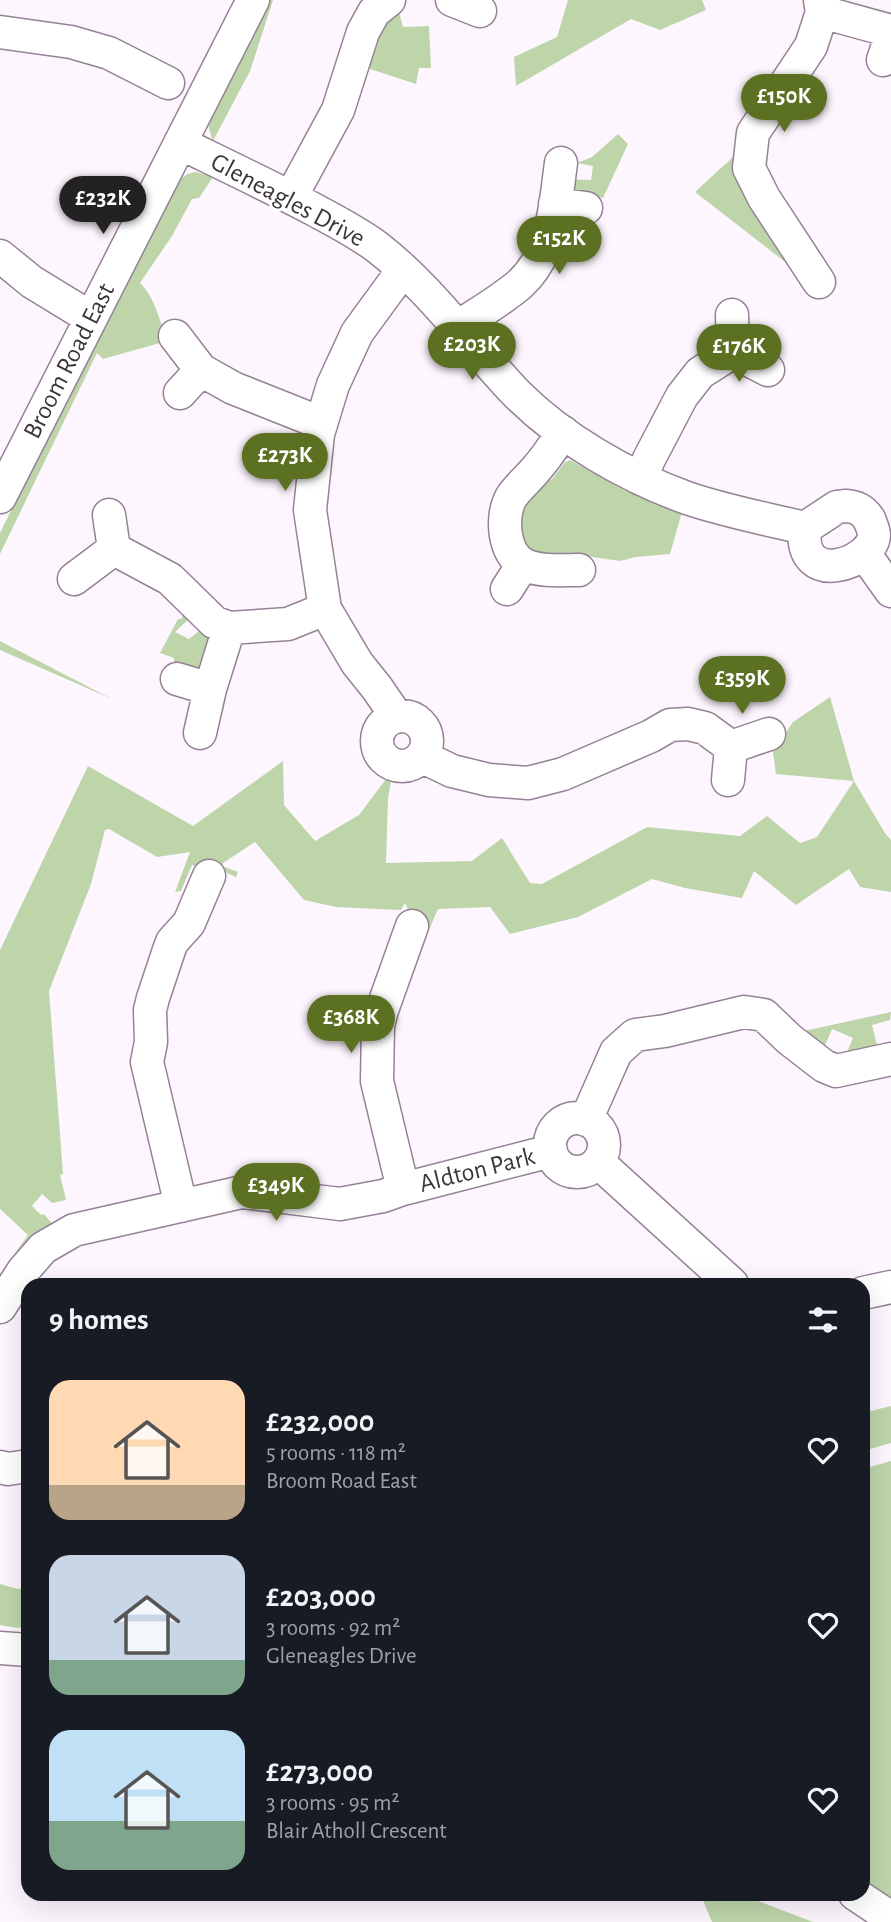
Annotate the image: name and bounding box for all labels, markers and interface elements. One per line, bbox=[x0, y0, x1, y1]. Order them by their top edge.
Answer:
pin: £150K bbox=[735, 74, 833, 134]
text: £150K bbox=[757, 85, 811, 108]
street label: Gleneagles Drive bbox=[207, 149, 369, 251]
pin: £232K bbox=[54, 176, 152, 236]
text: £232K bbox=[75, 187, 131, 210]
pin: £152K bbox=[510, 216, 608, 276]
text: £152K bbox=[533, 227, 585, 250]
street label: Broom Road East bbox=[19, 279, 119, 443]
pin: £203K bbox=[423, 322, 521, 382]
pin: £176K bbox=[690, 324, 788, 384]
text: £203K bbox=[444, 333, 500, 356]
text: £176K bbox=[712, 335, 766, 358]
pin: £273K bbox=[236, 434, 334, 493]
text: £273K bbox=[258, 444, 312, 467]
pin: £359K bbox=[693, 656, 791, 716]
text: £359K bbox=[715, 667, 769, 690]
pin: £368K bbox=[302, 996, 400, 1055]
text: £368K bbox=[323, 1006, 379, 1029]
street label: Aldton Park bbox=[417, 1143, 538, 1197]
pin: £349K bbox=[227, 1164, 325, 1223]
text: £349K bbox=[248, 1174, 304, 1197]
icon: filters bbox=[804, 1301, 842, 1339]
text: 9 homes bbox=[49, 1305, 149, 1335]
text: £232,000 bbox=[266, 1407, 374, 1437]
icon: home bbox=[105, 1408, 189, 1492]
icon: heart bbox=[804, 1431, 842, 1469]
text: 5 rooms · 118 m² bbox=[266, 1442, 406, 1465]
text: Broom Road East bbox=[266, 1470, 417, 1493]
text: £203,000 bbox=[266, 1582, 376, 1612]
icon: home bbox=[105, 1583, 189, 1667]
icon: heart bbox=[804, 1606, 842, 1644]
text: 3 rooms · 92 m² bbox=[266, 1617, 400, 1640]
text: Gleneagles Drive bbox=[266, 1645, 417, 1668]
text: £273,000 bbox=[266, 1757, 373, 1787]
icon: home bbox=[105, 1758, 189, 1842]
icon: heart bbox=[804, 1781, 842, 1819]
text: 3 rooms · 95 m² bbox=[266, 1792, 399, 1815]
text: Blair Atholl Crescent bbox=[266, 1820, 447, 1843]

